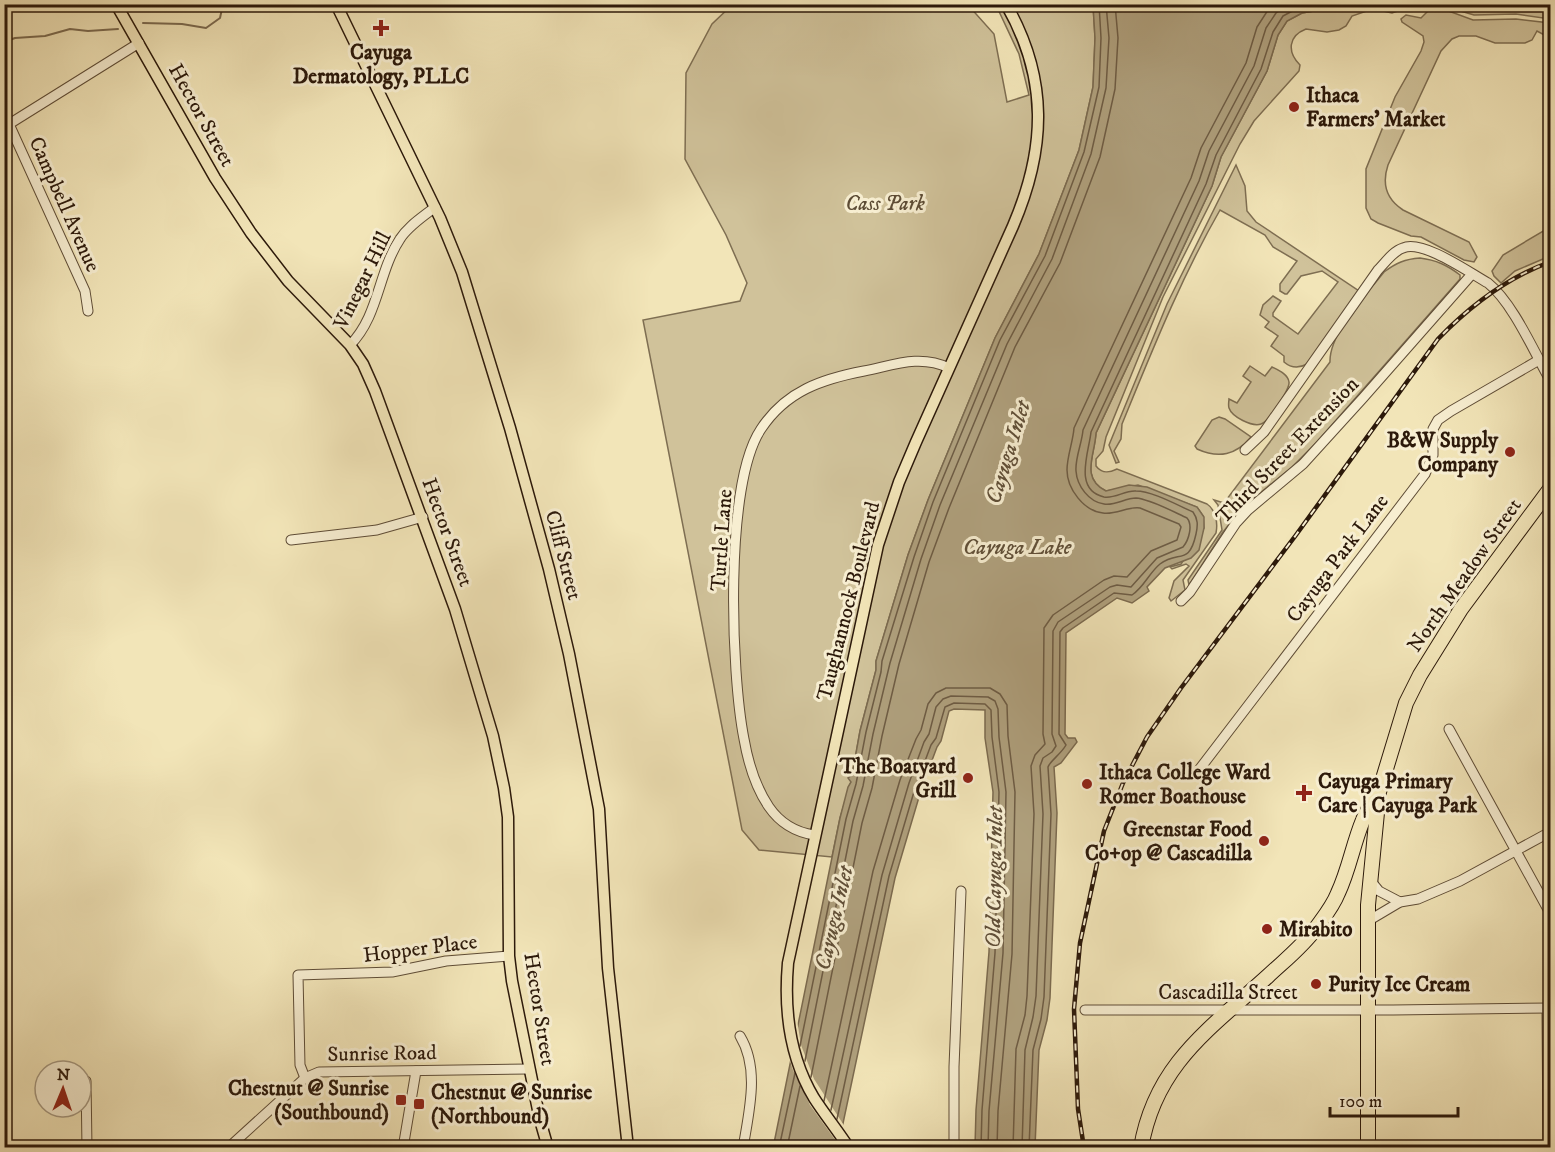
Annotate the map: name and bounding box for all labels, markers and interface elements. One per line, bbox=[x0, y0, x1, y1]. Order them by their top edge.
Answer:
marker: Cayuga Dermatology, PLLC bbox=[372, 19, 390, 37]
place label: Cayuga Dermatology, PLLC bbox=[293, 40, 469, 90]
street label: Hector Street bbox=[162, 59, 240, 172]
place label: Ithaca Farmers' Market bbox=[1306, 83, 1446, 133]
marker: Ithaca Farmers' Market bbox=[1287, 100, 1301, 114]
street label: Campbell Avenue bbox=[23, 133, 106, 276]
park label: Cass Park bbox=[845, 191, 925, 217]
street label: Vinegar Hill bbox=[328, 227, 398, 334]
street label: Third Street Extension bbox=[1211, 372, 1365, 530]
water label: Cayuga Inlet bbox=[980, 396, 1037, 507]
place label: B&W Supply Company bbox=[1387, 428, 1499, 478]
marker: B&W Supply Company bbox=[1503, 445, 1517, 459]
street label: Hector Street bbox=[415, 474, 479, 591]
street label: Turtle Lane bbox=[705, 488, 739, 592]
street label: Cayuga Park Lane bbox=[1281, 489, 1395, 628]
street label: North Meadow Street bbox=[1402, 493, 1528, 657]
street label: Taughannock Boulevard bbox=[812, 499, 886, 703]
street label: Cliff Street bbox=[539, 508, 588, 603]
water label: Cayuga Lake bbox=[963, 534, 1072, 561]
place label: The Boatyard Grill bbox=[839, 754, 957, 804]
place label: Ithaca College Ward Romer Boathouse bbox=[1099, 760, 1271, 810]
place label: Cayuga Primary Care | Cayuga Park bbox=[1318, 769, 1478, 819]
marker: The Boatyard Grill bbox=[961, 771, 975, 785]
marker: Ithaca College Ward Romer Boathouse bbox=[1080, 777, 1094, 791]
marker: Cayuga Primary Care | Cayuga Park bbox=[1295, 784, 1313, 802]
water label: Old Cayuga Inlet bbox=[980, 804, 1009, 948]
place label: Greenstar Food Co+op @ Cascadilla bbox=[1085, 817, 1253, 867]
marker: Greenstar Food Co+op @ Cascadilla bbox=[1257, 834, 1271, 848]
water label: Cayuga Inlet bbox=[809, 862, 860, 973]
place label: Mirabito bbox=[1279, 917, 1352, 943]
marker: Mirabito bbox=[1260, 922, 1274, 936]
street label: Hopper Place bbox=[362, 929, 479, 969]
street label: Hector Street bbox=[517, 951, 561, 1068]
place label: Purity Ice Cream bbox=[1328, 972, 1471, 998]
marker: Purity Ice Cream bbox=[1309, 977, 1323, 991]
street label: Cascadilla Street bbox=[1158, 980, 1298, 1006]
street label: Sunrise Road bbox=[327, 1040, 437, 1068]
north arrow bbox=[33, 1059, 93, 1119]
text: N bbox=[57, 1065, 70, 1085]
place label: Chestnut @ Sunrise (Southbound) bbox=[228, 1076, 389, 1126]
place label: Chestnut @ Sunrise (Northbound) bbox=[431, 1080, 592, 1130]
scale bar bbox=[1330, 1080, 1458, 1118]
text: 100 m bbox=[1339, 1091, 1382, 1113]
marker: Chestnut @ Sunrise (Southbound) bbox=[394, 1093, 408, 1107]
marker: Chestnut @ Sunrise (Northbound) bbox=[412, 1097, 426, 1111]

